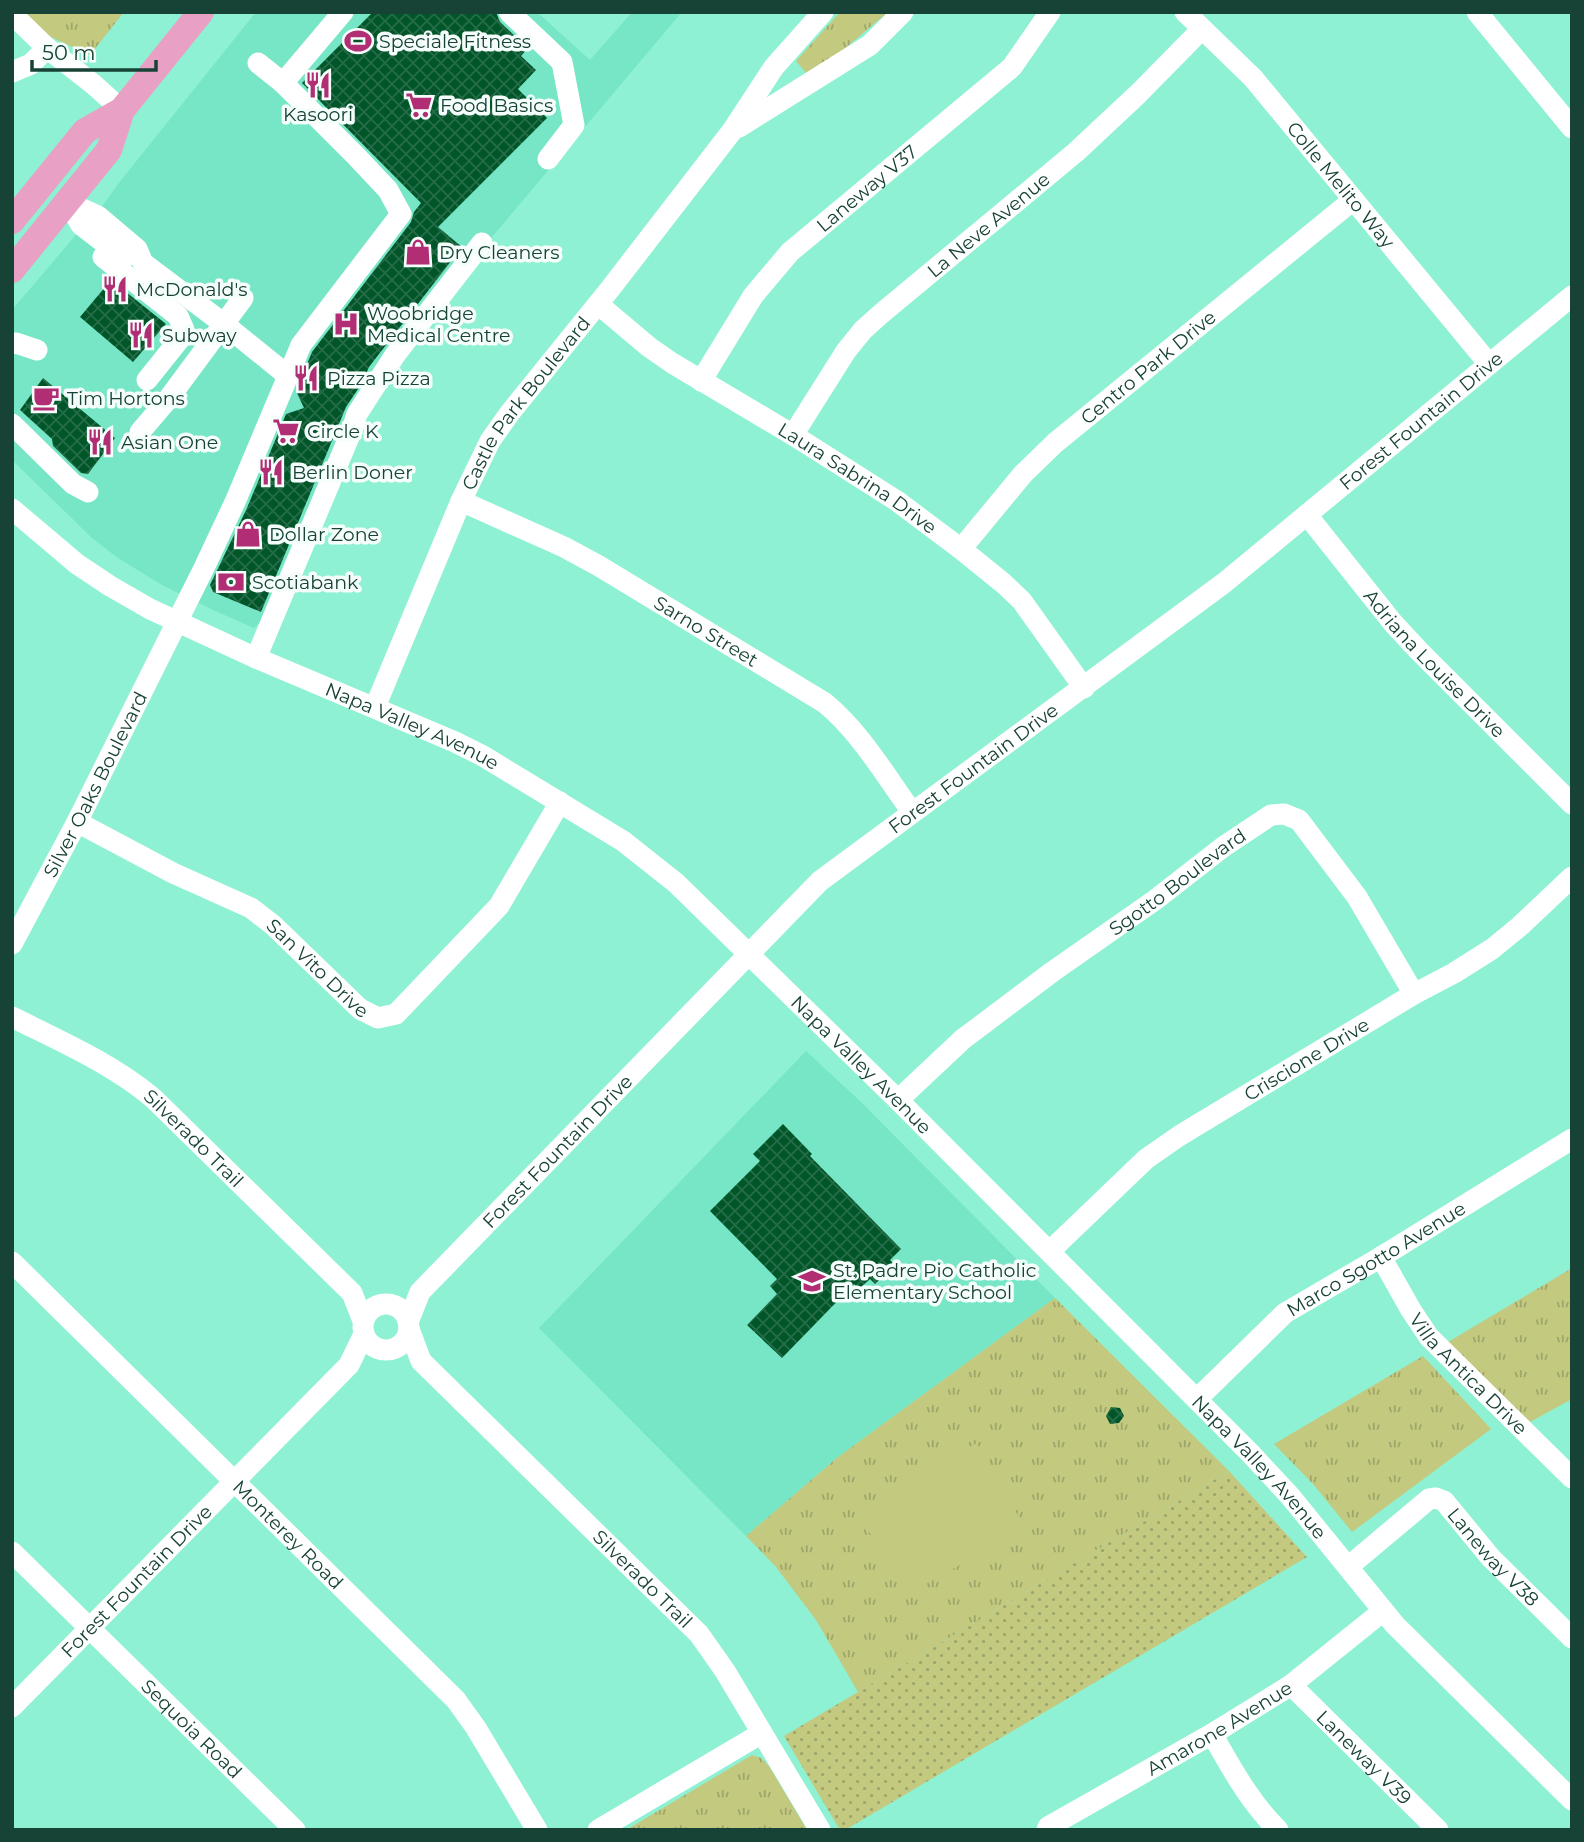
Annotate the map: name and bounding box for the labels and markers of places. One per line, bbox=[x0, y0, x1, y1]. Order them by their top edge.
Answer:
sports icon: Speciale Fitness bbox=[343, 26, 373, 56]
place label: Speciale Fitness bbox=[379, 30, 531, 53]
restaurant icon: Kasoori bbox=[303, 70, 333, 100]
supermarket icon: Food Basics bbox=[404, 90, 434, 120]
place label: Food Basics bbox=[440, 94, 553, 117]
place label: Kasoori bbox=[283, 103, 353, 126]
shop icon: Dry Cleaners bbox=[403, 237, 433, 267]
place label: Dry Cleaners bbox=[439, 241, 560, 264]
restaurant icon: McDonald's bbox=[100, 274, 130, 304]
place label: McDonald's bbox=[136, 278, 248, 301]
place label: Woobridge Medical Centre bbox=[367, 302, 511, 347]
hospital icon: Woobridge Medical Centre bbox=[331, 309, 361, 339]
restaurant icon: Subway bbox=[126, 320, 156, 350]
place label: Subway bbox=[162, 324, 237, 347]
restaurant icon: Pizza Pizza bbox=[291, 363, 321, 393]
place label: Pizza Pizza bbox=[327, 367, 431, 390]
cafe icon: Tim Hortons bbox=[31, 383, 61, 413]
place label: Tim Hortons bbox=[67, 387, 185, 410]
supermarket icon: Circle K bbox=[271, 416, 301, 446]
place label: Circle K bbox=[307, 420, 379, 443]
restaurant icon: Asian One bbox=[85, 427, 115, 457]
place label: Asian One bbox=[121, 431, 218, 454]
restaurant icon: Berlin Doner bbox=[256, 457, 286, 487]
place label: Berlin Doner bbox=[292, 461, 413, 484]
shop icon: Dollar Zone bbox=[233, 519, 263, 549]
place label: Dollar Zone bbox=[269, 523, 379, 546]
bank icon: Scotiabank bbox=[216, 567, 246, 597]
place label: Scotiabank bbox=[252, 571, 359, 594]
place label: St. Padre Pio Catholic Elementary School bbox=[833, 1259, 1036, 1304]
school or university icon: St. Padre Pio Catholic Elementary School bbox=[797, 1266, 827, 1296]

